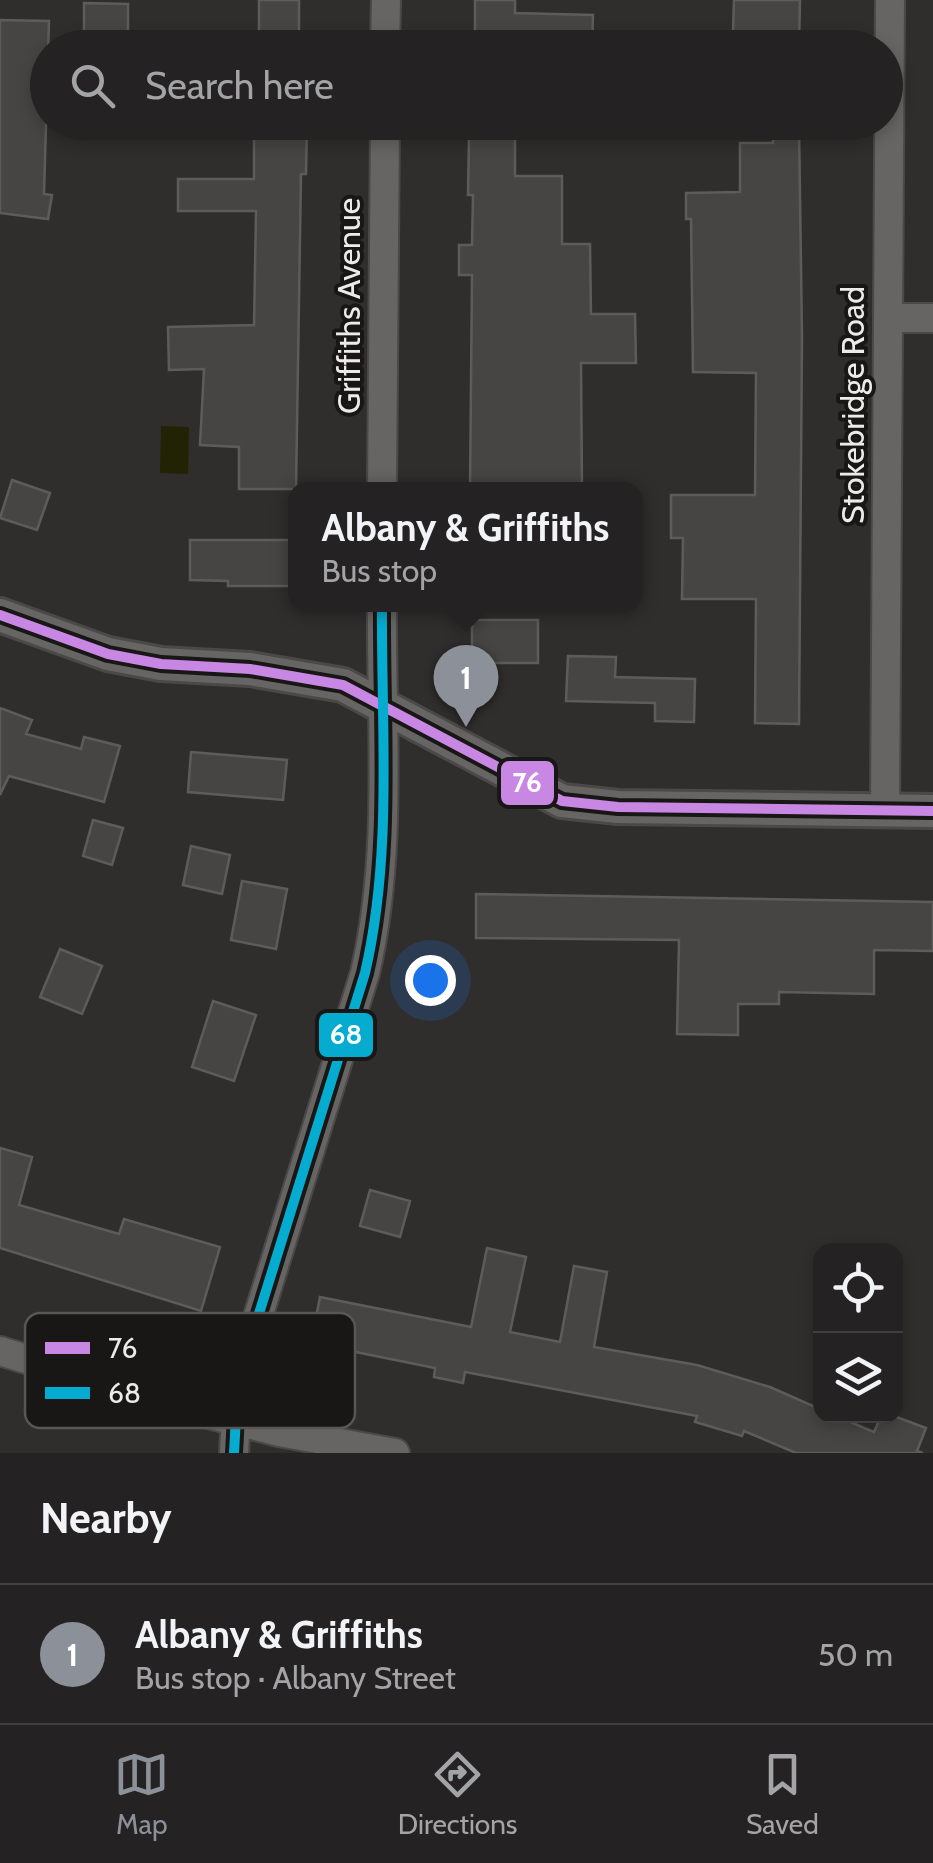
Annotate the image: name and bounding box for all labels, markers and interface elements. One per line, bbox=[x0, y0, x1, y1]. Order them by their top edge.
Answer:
search box bbox=[30, 30, 903, 140]
icon: search bbox=[65, 58, 120, 113]
text: Search here bbox=[145, 62, 334, 109]
street label: Griffiths Avenue bbox=[329, 198, 368, 414]
street label: Stokebridge Road bbox=[833, 286, 872, 524]
popup bbox=[288, 482, 643, 612]
text: Albany & Griffiths bbox=[322, 504, 609, 551]
text: Bus stop bbox=[322, 551, 437, 590]
pin: 1 bbox=[434, 644, 498, 727]
line badge: 76 bbox=[499, 759, 556, 807]
text: 76 bbox=[512, 765, 542, 799]
your location bbox=[405, 955, 456, 1006]
line badge: 68 bbox=[317, 1011, 375, 1059]
text: 68 bbox=[330, 1017, 362, 1051]
map controls bbox=[813, 1243, 903, 1423]
button: locate bbox=[813, 1243, 903, 1333]
legend bbox=[25, 1313, 355, 1428]
text: 76 bbox=[108, 1331, 137, 1365]
button: layers bbox=[813, 1333, 903, 1423]
text: 68 bbox=[108, 1376, 141, 1410]
text: Nearby bbox=[40, 1492, 172, 1544]
text: Albany & Griffiths bbox=[135, 1611, 423, 1658]
text: 1 bbox=[67, 1635, 78, 1674]
text: 50 m bbox=[818, 1635, 893, 1674]
text: Bus stop · Albany Street bbox=[135, 1658, 456, 1697]
tab: Map bbox=[114, 1747, 169, 1841]
tab: Directions bbox=[398, 1747, 517, 1841]
tab: Saved bbox=[746, 1747, 819, 1841]

